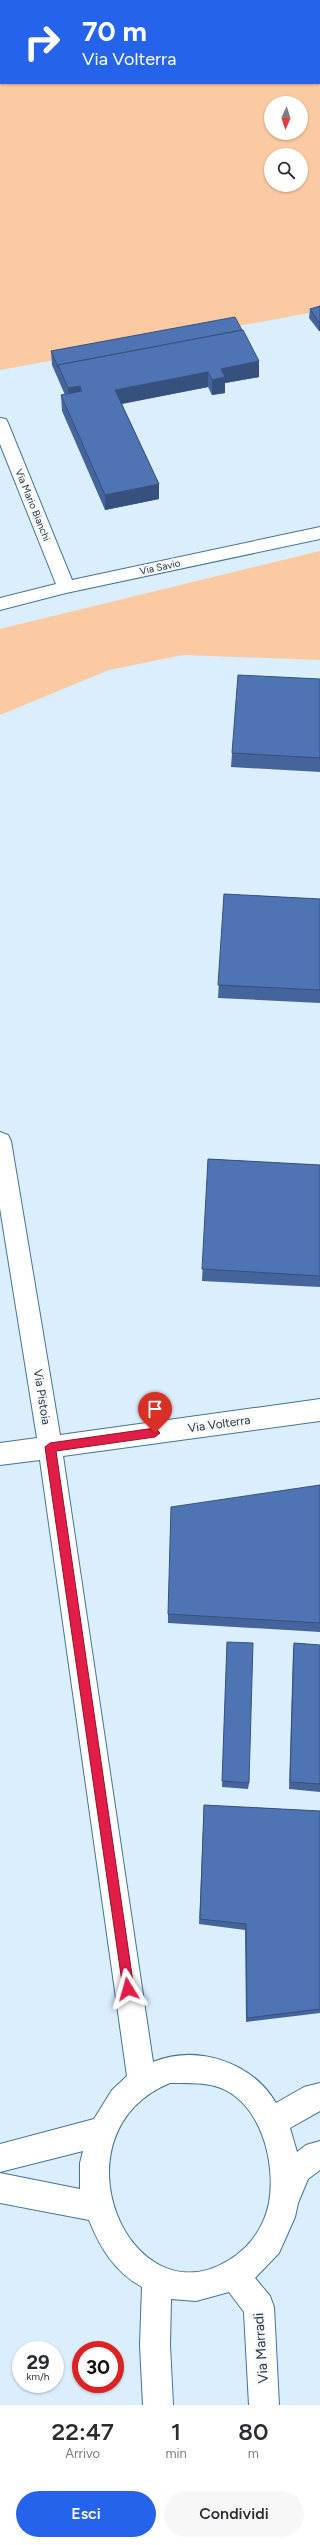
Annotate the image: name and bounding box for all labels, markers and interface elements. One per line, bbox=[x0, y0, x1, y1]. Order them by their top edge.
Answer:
text: 70 m bbox=[82, 14, 147, 48]
icon: right bbox=[16, 16, 68, 68]
text: Via Volterra bbox=[82, 48, 176, 70]
north arrow bbox=[264, 96, 308, 140]
map controls bbox=[264, 96, 308, 192]
button: search bbox=[264, 148, 308, 192]
street label: Via Mario Bianchi bbox=[13, 467, 53, 543]
street label: Via Savio bbox=[138, 556, 182, 578]
street label: Via Pistoia bbox=[31, 1368, 53, 1426]
pin bbox=[138, 1392, 172, 1433]
icon: arrive bbox=[144, 1398, 166, 1420]
street label: Via Volterra bbox=[187, 1413, 251, 1435]
position arrow bbox=[107, 1968, 149, 2010]
street label: Via Marradi bbox=[250, 2312, 272, 2384]
speed limit sign: 30 bbox=[72, 2341, 124, 2393]
text: 29 bbox=[26, 2350, 50, 2374]
text: km/h bbox=[27, 2370, 49, 2383]
text: 22:47 bbox=[52, 2417, 114, 2446]
text: 1 bbox=[171, 2417, 181, 2446]
text: 80 bbox=[238, 2417, 268, 2446]
text: Arrivo bbox=[65, 2446, 100, 2461]
text: min bbox=[165, 2446, 187, 2461]
text: m bbox=[248, 2446, 259, 2461]
button: Esci bbox=[16, 2491, 156, 2537]
button: Condividi bbox=[164, 2491, 304, 2537]

